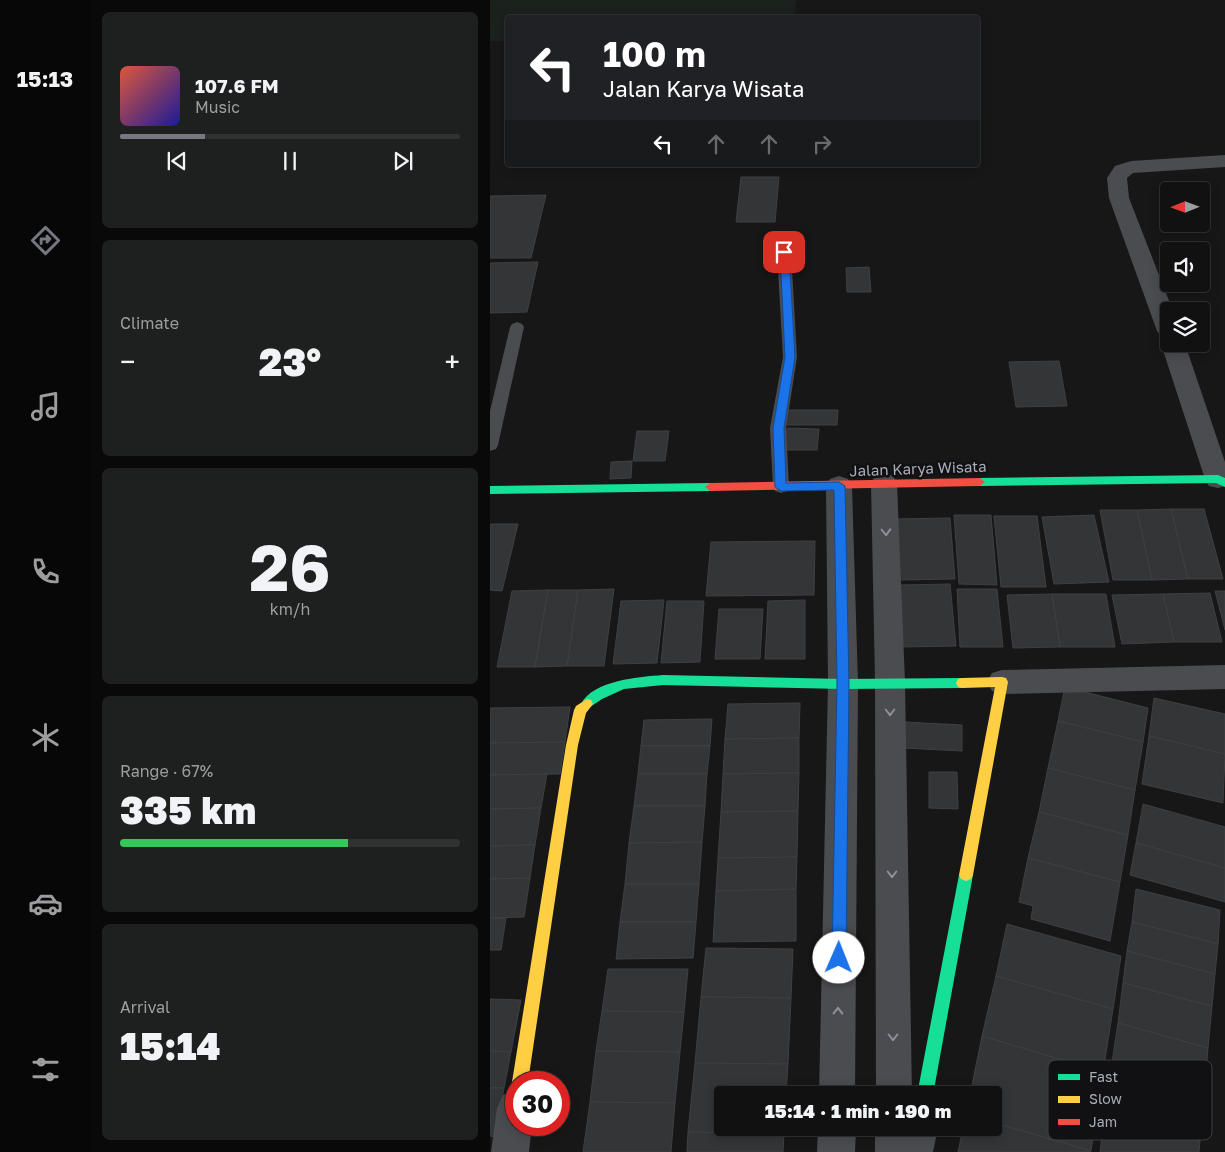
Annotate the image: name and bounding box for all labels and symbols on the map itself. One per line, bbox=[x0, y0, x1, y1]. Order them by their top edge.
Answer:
north arrow bbox=[1160, 182, 1210, 232]
pin bbox=[763, 231, 805, 273]
street label: Jalan Karya Wisata bbox=[849, 457, 987, 479]
one-way arrow bbox=[881, 528, 891, 536]
one-way arrow bbox=[885, 708, 895, 716]
one-way arrow bbox=[887, 870, 897, 878]
position arrow bbox=[812, 931, 864, 983]
one-way arrow bbox=[833, 1007, 843, 1015]
one-way arrow bbox=[888, 1033, 898, 1041]
legend bbox=[1048, 1060, 1212, 1140]
text: Fast bbox=[1089, 1068, 1118, 1085]
speed limit sign: 30 bbox=[505, 1071, 570, 1136]
text: Slow bbox=[1089, 1090, 1122, 1107]
text: Jam bbox=[1089, 1113, 1117, 1130]

